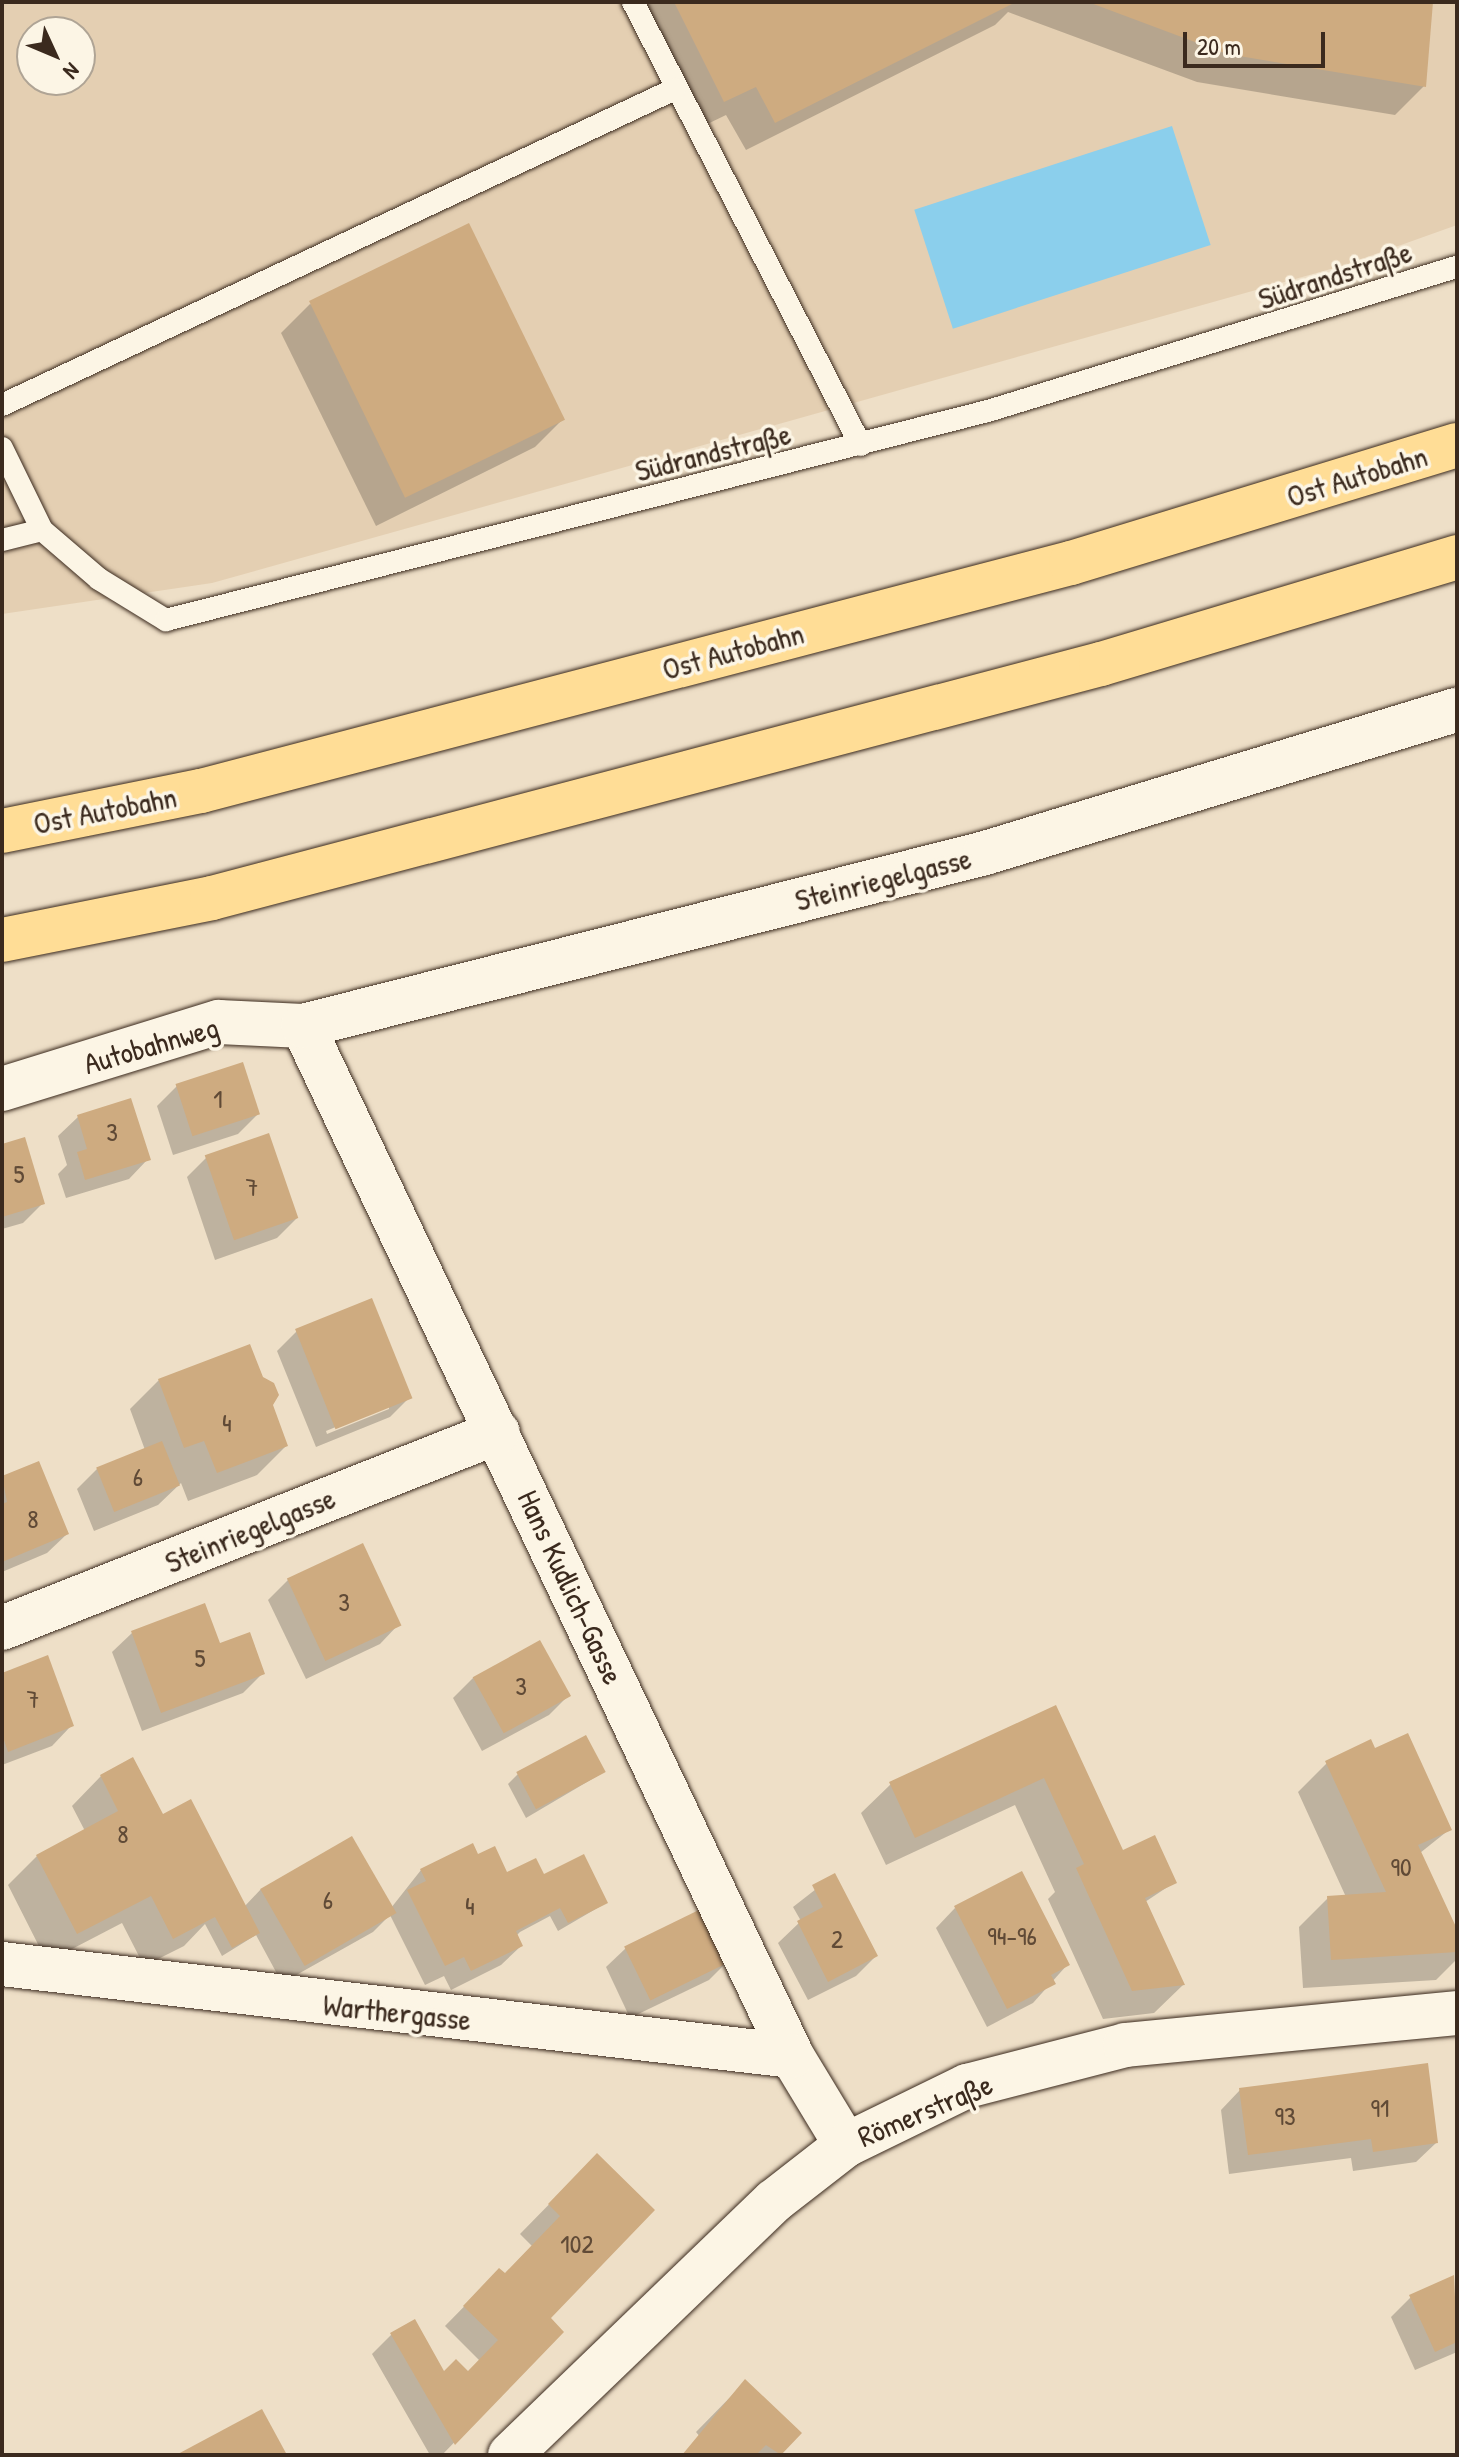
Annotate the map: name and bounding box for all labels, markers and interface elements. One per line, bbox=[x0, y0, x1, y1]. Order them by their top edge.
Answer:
north arrow bbox=[16, 16, 96, 96]
scale bar bbox=[1187, 16, 1329, 66]
text: 20 m bbox=[1197, 30, 1241, 62]
text: N bbox=[57, 57, 87, 86]
street label: Südrandstraße bbox=[1254, 233, 1416, 317]
street label: Südrandstraße bbox=[631, 415, 795, 489]
street label: Ost Autobahn bbox=[1283, 438, 1431, 514]
street label: Ost Autobahn bbox=[658, 615, 808, 687]
street label: Ost Autobahn bbox=[31, 779, 179, 841]
street label: Steinriegelgasse bbox=[791, 840, 975, 918]
street label: Autobahnweg bbox=[79, 1009, 223, 1081]
house number: 1 bbox=[213, 1083, 223, 1115]
house number: 3 bbox=[106, 1116, 118, 1148]
house number: 5 bbox=[14, 1158, 24, 1190]
house number: 7 bbox=[246, 1171, 258, 1203]
house number: 4 bbox=[222, 1407, 232, 1439]
house number: 6 bbox=[133, 1461, 143, 1493]
street label: Steinriegelgasse bbox=[160, 1480, 340, 1580]
street label: Hans Kudlich-Gasse bbox=[510, 1484, 632, 1690]
house number: 8 bbox=[27, 1503, 39, 1535]
house number: 3 bbox=[338, 1586, 350, 1618]
house number: 5 bbox=[195, 1642, 205, 1674]
house number: 3 bbox=[515, 1670, 527, 1702]
house number: 7 bbox=[27, 1683, 39, 1715]
house number: 8 bbox=[117, 1818, 129, 1850]
house number: 90 bbox=[1390, 1851, 1412, 1883]
house number: 6 bbox=[323, 1884, 333, 1916]
house number: 4 bbox=[465, 1890, 475, 1922]
house number: 94-96 bbox=[987, 1920, 1037, 1952]
house number: 2 bbox=[831, 1923, 843, 1955]
street label: Warthergasse bbox=[321, 1986, 473, 2038]
street label: Römerstraße bbox=[852, 2066, 998, 2154]
house number: 91 bbox=[1371, 2092, 1389, 2124]
house number: 93 bbox=[1274, 2100, 1296, 2132]
house number: 102 bbox=[560, 2228, 594, 2260]

